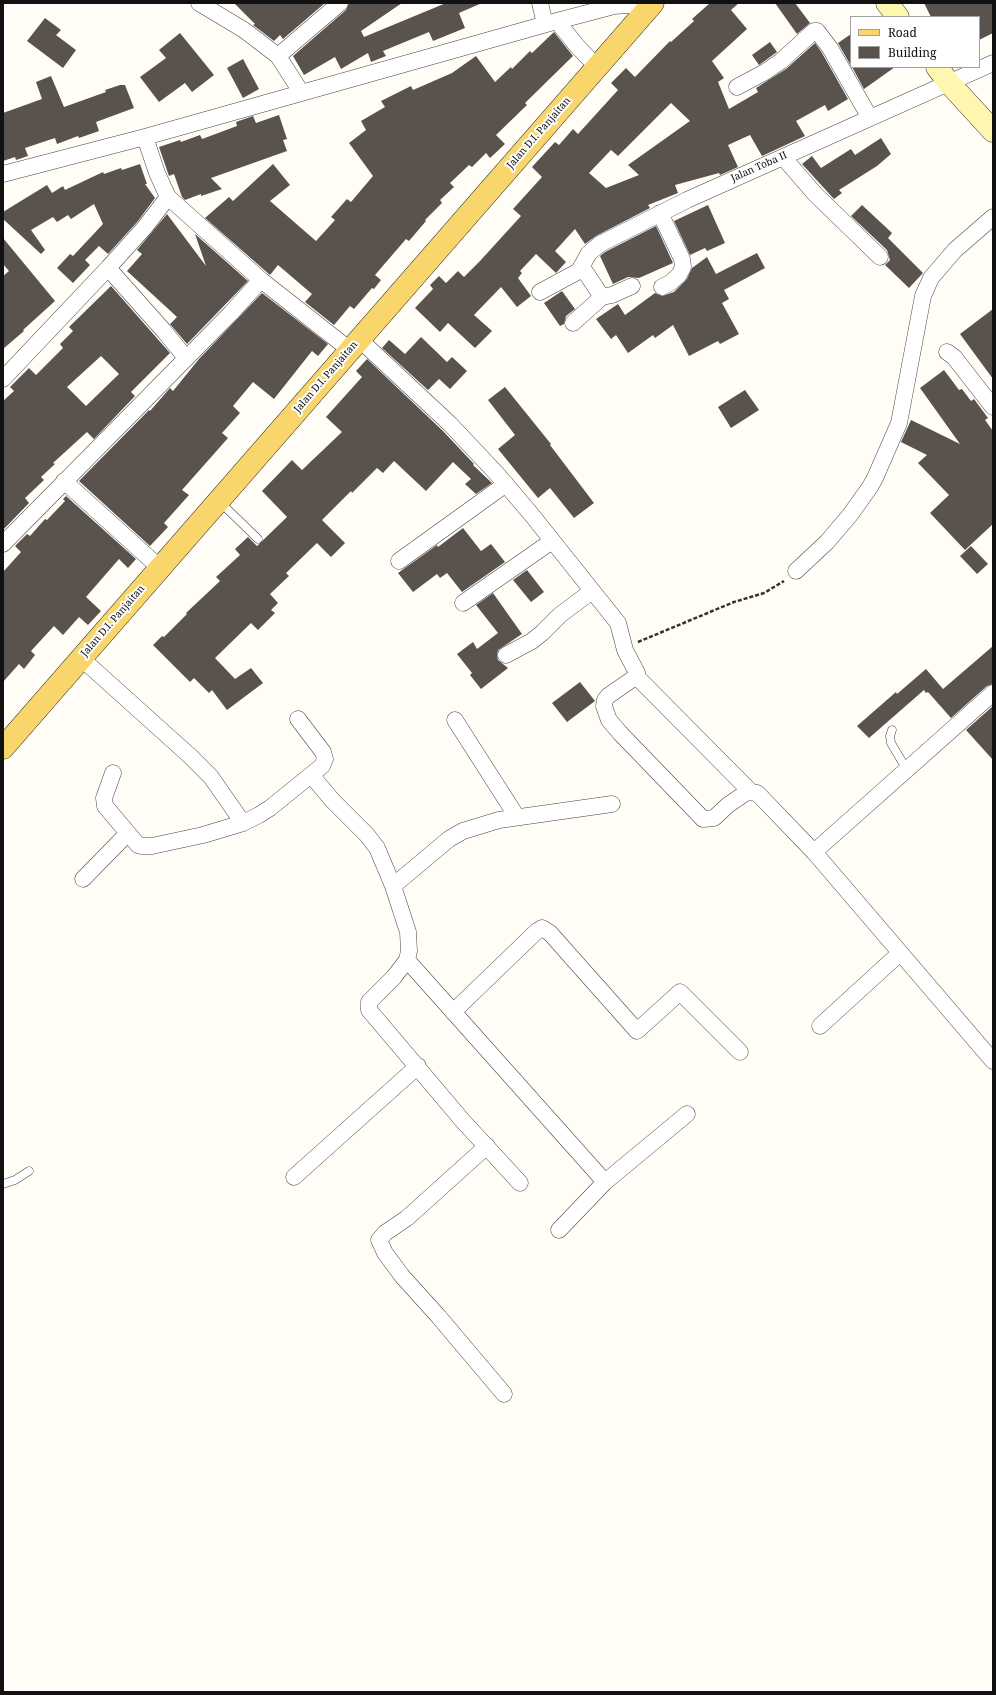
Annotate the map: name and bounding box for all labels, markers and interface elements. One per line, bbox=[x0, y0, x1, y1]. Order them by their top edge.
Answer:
legend bbox=[850, 16, 980, 68]
text: Road bbox=[888, 24, 917, 41]
text: Building bbox=[888, 44, 936, 61]
street label: Jalan D.I. Panjaitan bbox=[505, 95, 573, 171]
street label: Jalan Toba II bbox=[729, 149, 789, 185]
street label: Jalan D.I. Panjaitan bbox=[292, 339, 360, 415]
street label: Jalan D.I. Panjaitan bbox=[79, 583, 147, 659]

